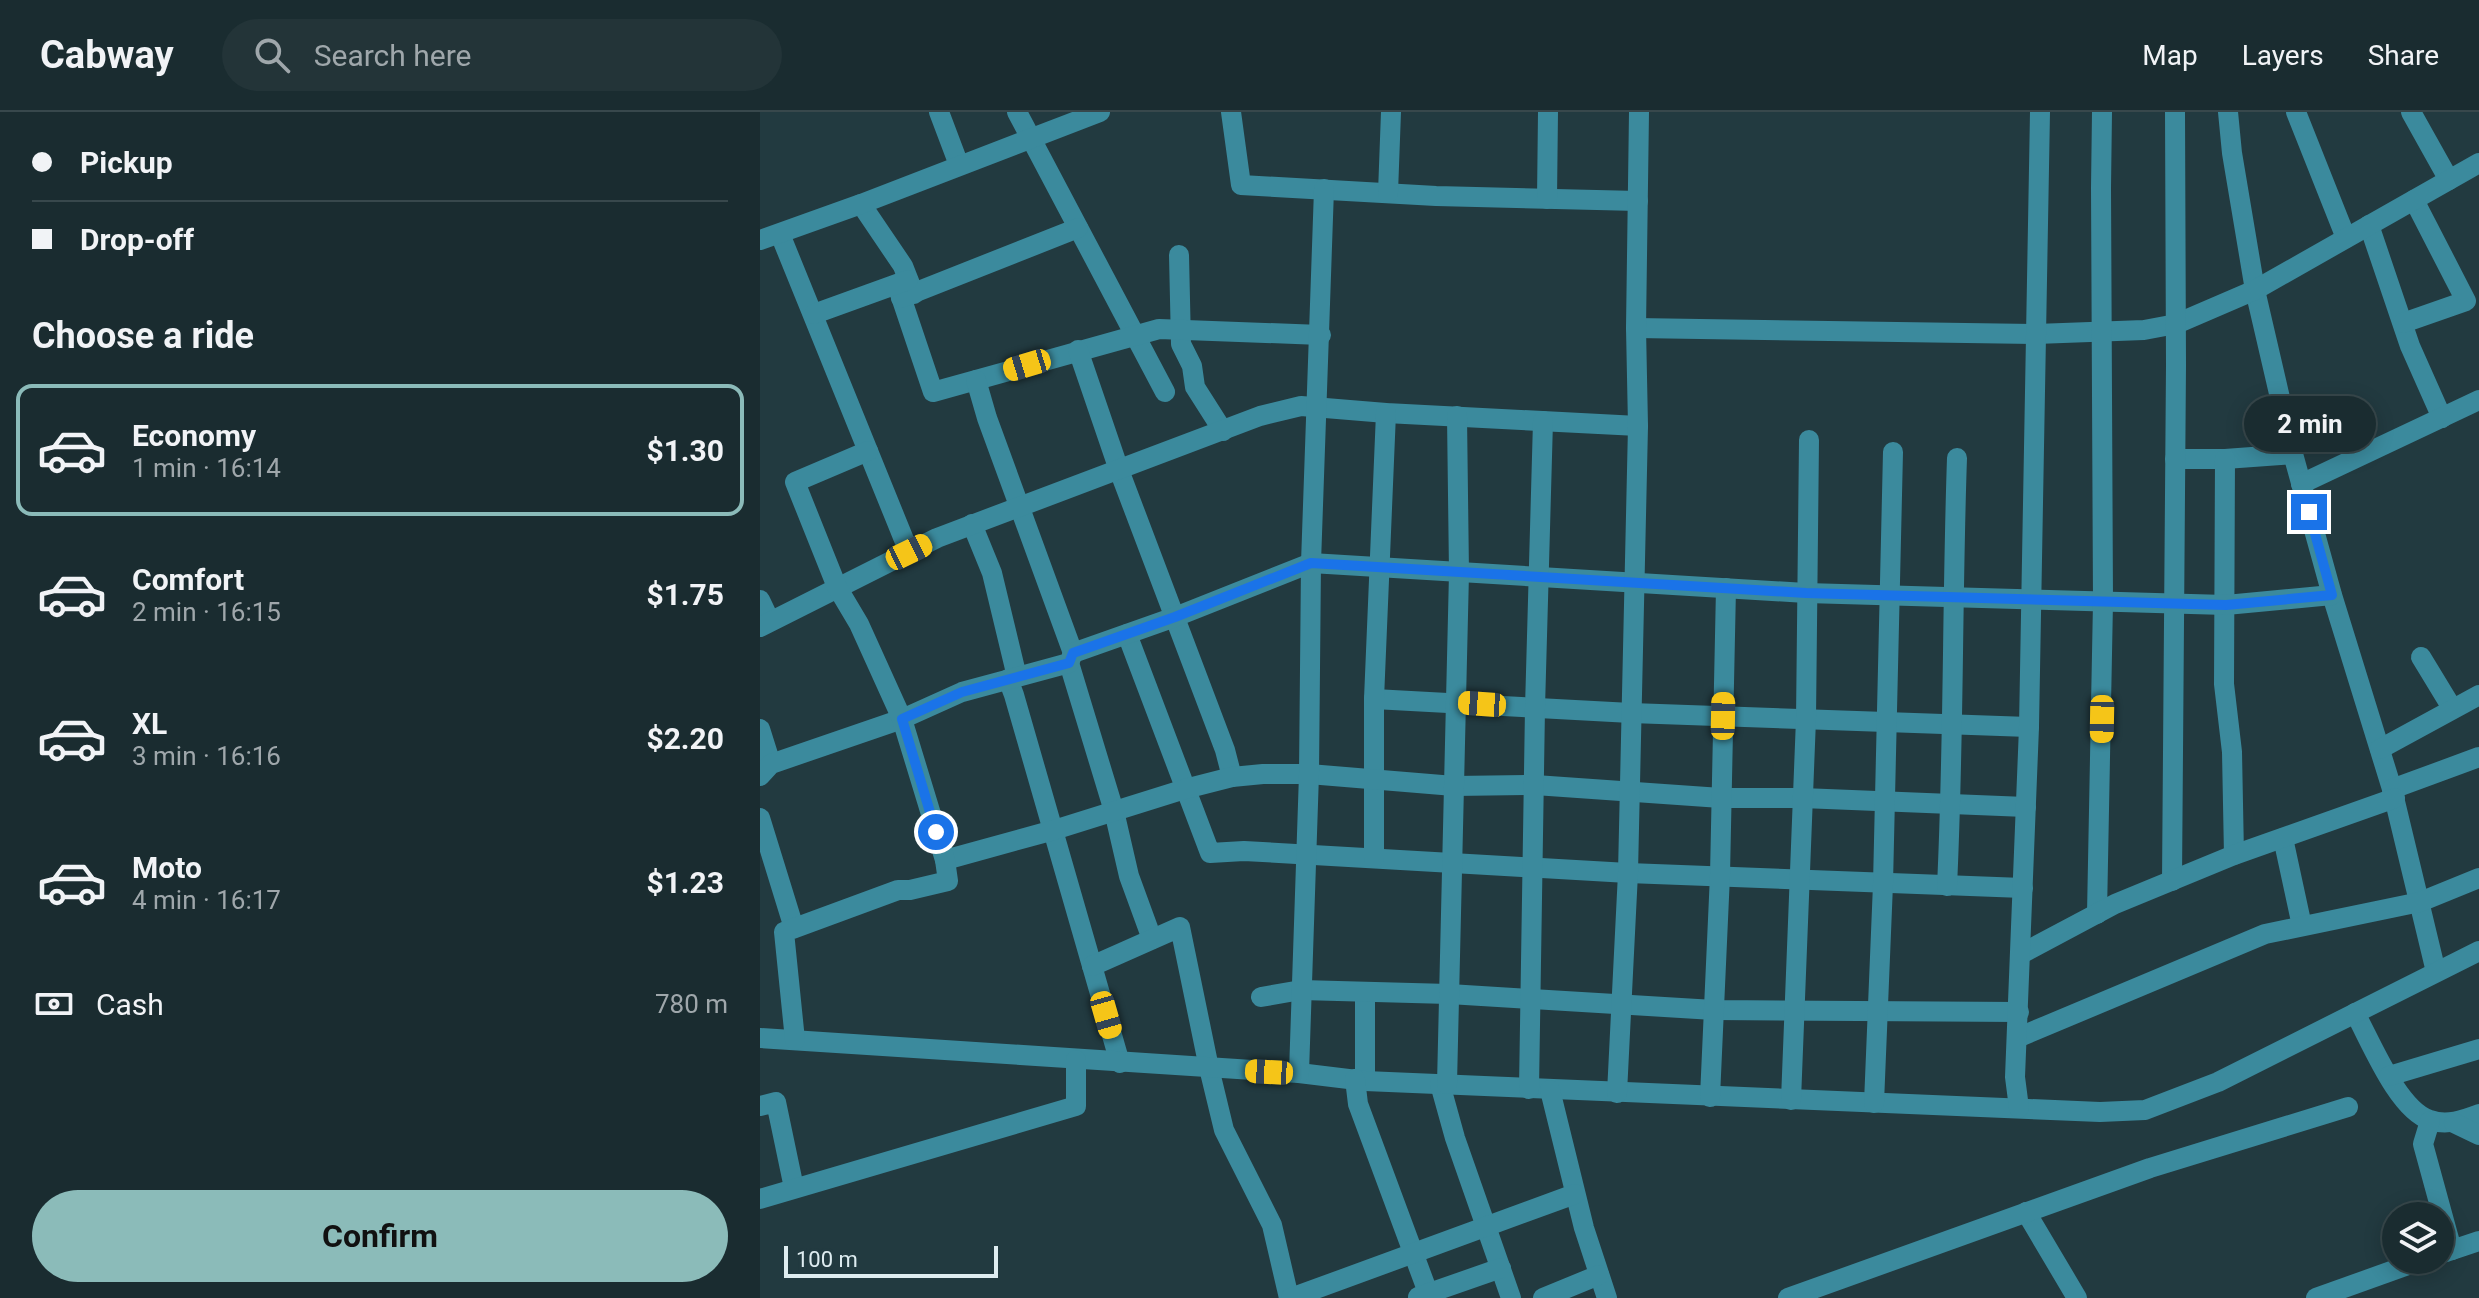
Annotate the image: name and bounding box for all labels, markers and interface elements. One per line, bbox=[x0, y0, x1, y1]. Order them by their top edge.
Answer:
search box bbox=[222, 19, 782, 91]
text: Cabway bbox=[40, 33, 174, 77]
icon: search bbox=[250, 33, 294, 77]
text: Search here bbox=[314, 38, 472, 73]
text: Map bbox=[2142, 39, 2198, 72]
text: Layers bbox=[2242, 39, 2324, 72]
text: Share bbox=[2368, 39, 2439, 72]
text: Pickup bbox=[80, 145, 173, 180]
text: Drop-off bbox=[80, 222, 194, 257]
text: Choose a ride bbox=[32, 315, 254, 357]
car bbox=[1001, 347, 1053, 383]
callout: 2 min bbox=[2243, 396, 2375, 452]
text: 2 min bbox=[2277, 409, 2343, 439]
icon: car bbox=[36, 414, 108, 486]
text: Economy bbox=[132, 418, 256, 453]
text: $1.30 bbox=[646, 433, 724, 468]
text: 1 min · 16:14 bbox=[132, 453, 281, 483]
route end bbox=[2291, 494, 2327, 530]
car bbox=[882, 531, 936, 573]
icon: car bbox=[36, 558, 108, 630]
text: Comfort bbox=[132, 562, 244, 597]
text: $1.75 bbox=[646, 577, 724, 612]
text: 2 min · 16:15 bbox=[132, 597, 281, 627]
car bbox=[1457, 690, 1507, 718]
car bbox=[1711, 692, 1735, 740]
car bbox=[2090, 695, 2114, 743]
icon: car bbox=[36, 702, 108, 774]
text: XL bbox=[132, 706, 167, 741]
text: $2.20 bbox=[646, 721, 724, 756]
text: 3 min · 16:16 bbox=[132, 741, 281, 771]
route start bbox=[918, 814, 954, 850]
icon: car bbox=[36, 846, 108, 918]
text: Moto bbox=[132, 850, 202, 885]
text: $1.23 bbox=[646, 865, 724, 900]
text: 4 min · 16:17 bbox=[132, 885, 281, 915]
icon: cash bbox=[32, 982, 76, 1026]
text: Cash bbox=[96, 987, 164, 1022]
text: 780 m bbox=[655, 989, 728, 1019]
car bbox=[1088, 989, 1124, 1041]
car bbox=[1244, 1059, 1294, 1085]
button: Confirm bbox=[32, 1190, 728, 1282]
map controls bbox=[2382, 1202, 2454, 1274]
button: layers bbox=[2382, 1202, 2454, 1274]
scale bar bbox=[784, 1242, 998, 1278]
text: 100 m bbox=[796, 1247, 858, 1272]

